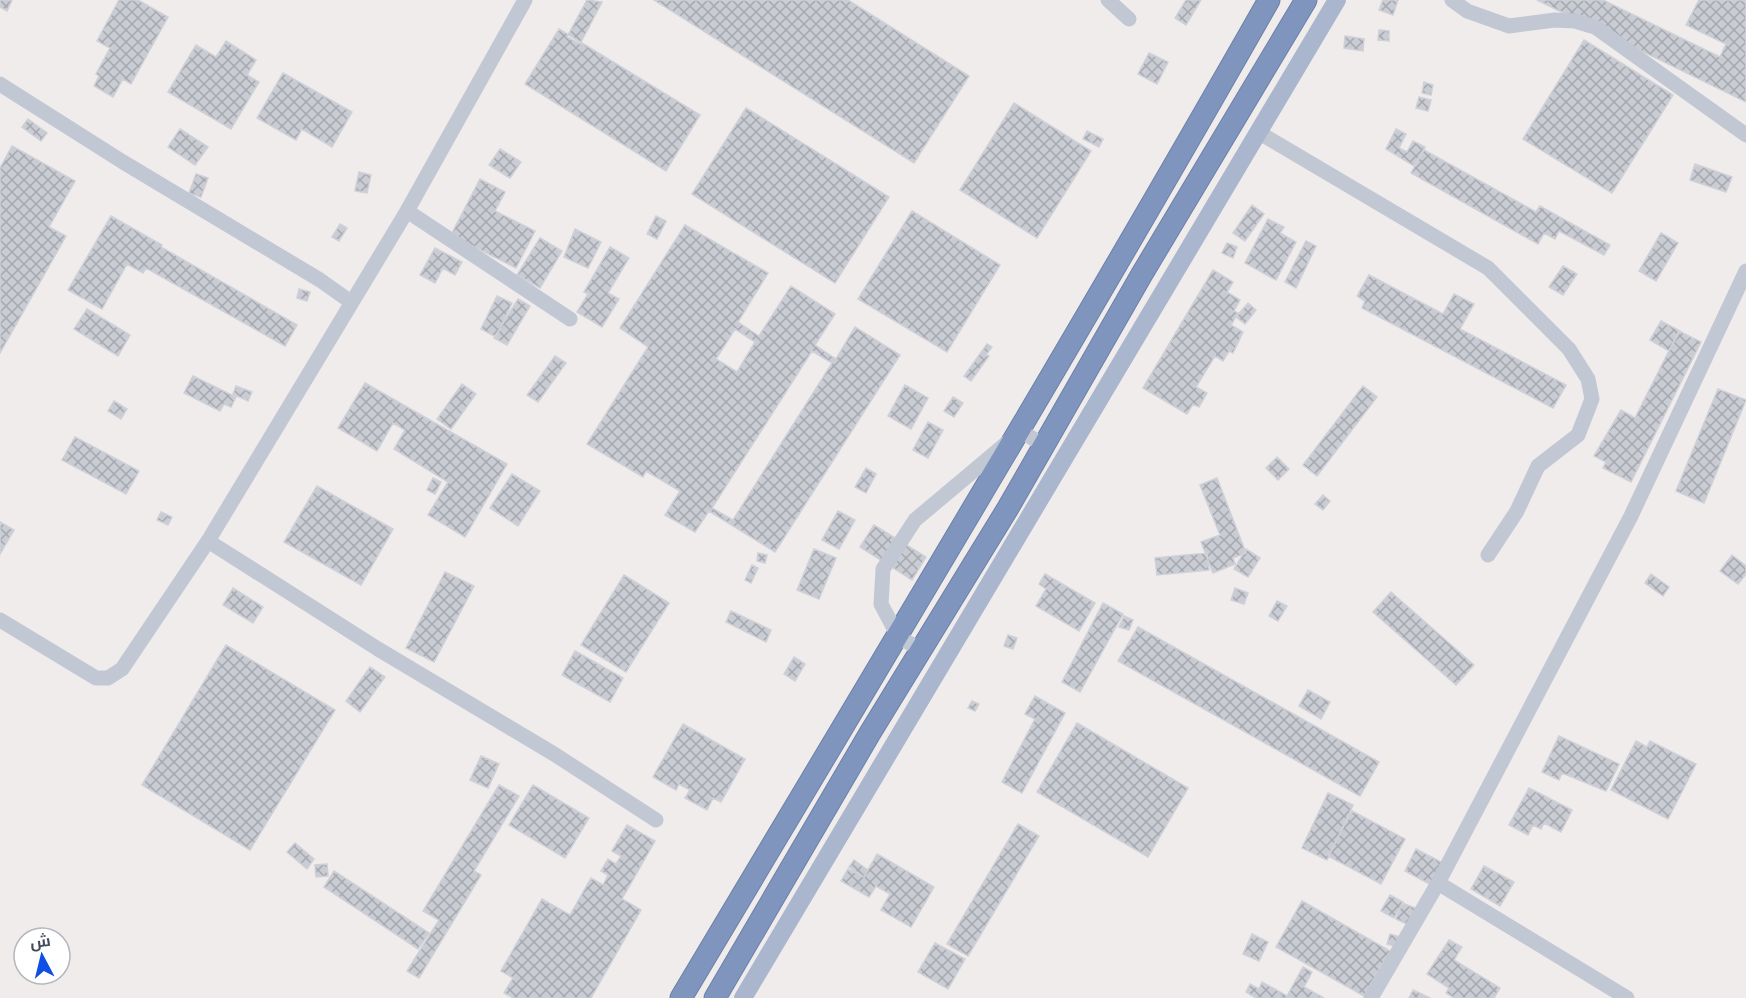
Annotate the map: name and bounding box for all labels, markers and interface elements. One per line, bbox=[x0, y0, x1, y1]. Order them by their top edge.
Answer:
north arrow bbox=[12, 926, 72, 986]
text: ش bbox=[29, 930, 52, 952]

